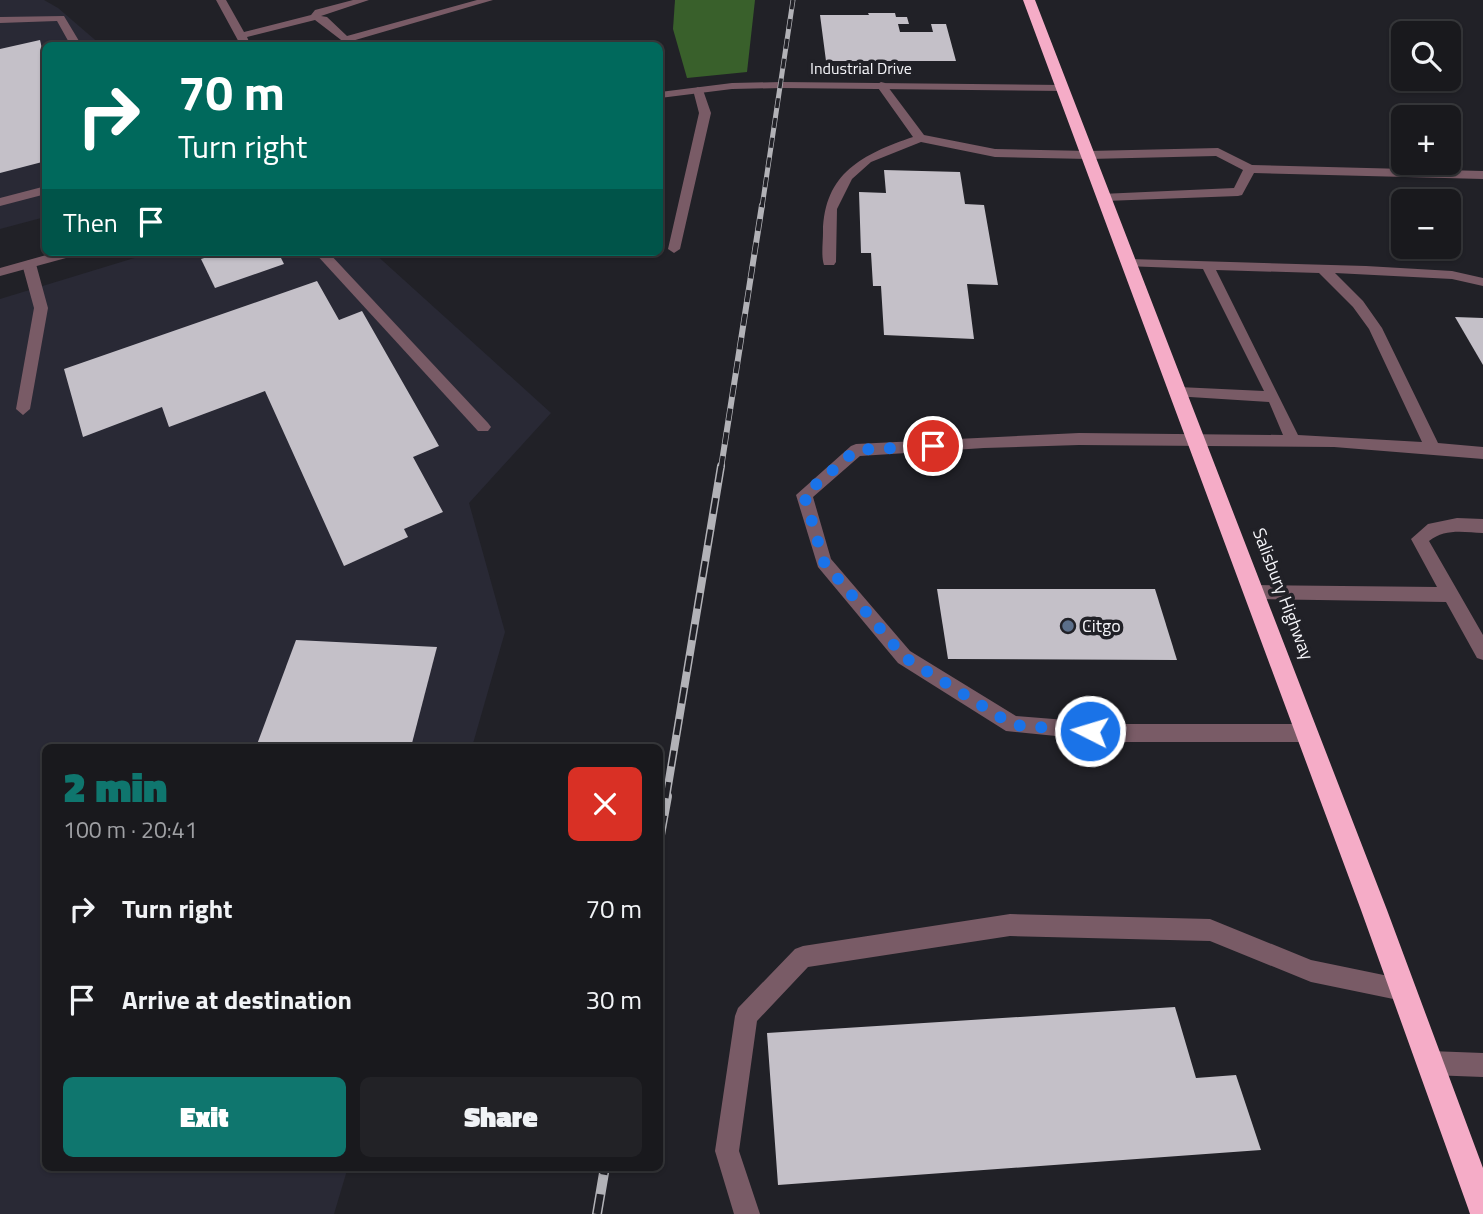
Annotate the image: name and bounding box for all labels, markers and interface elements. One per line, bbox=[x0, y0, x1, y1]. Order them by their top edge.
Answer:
map controls bbox=[1391, 21, 1461, 259]
button: search bbox=[1391, 21, 1461, 91]
text: 70 m bbox=[178, 54, 285, 129]
street label: Industrial Drive bbox=[810, 56, 912, 80]
icon: right bbox=[63, 70, 154, 161]
button: + bbox=[1391, 105, 1461, 175]
text: Turn right bbox=[178, 122, 307, 170]
button: − bbox=[1391, 189, 1461, 259]
text: Then bbox=[63, 203, 118, 242]
icon: arrive bbox=[132, 203, 170, 241]
pin bbox=[903, 416, 963, 476]
icon: arrive bbox=[914, 427, 952, 465]
street label: Salisbury Highway bbox=[1246, 524, 1321, 664]
place label: Citgo bbox=[1082, 612, 1121, 639]
marker: Citgo bbox=[1060, 618, 1076, 634]
position arrow bbox=[1053, 694, 1127, 768]
text: 2 min bbox=[63, 754, 167, 818]
button: close bbox=[568, 767, 642, 841]
text: 100 m · 20:41 bbox=[63, 812, 198, 847]
text: Turn right bbox=[122, 889, 233, 928]
text: 70 m bbox=[585, 889, 642, 928]
icon: right bbox=[63, 890, 101, 928]
text: Arrive at destination bbox=[122, 980, 352, 1019]
text: 30 m bbox=[585, 980, 642, 1019]
icon: arrive bbox=[63, 981, 101, 1019]
button: Exit bbox=[63, 1077, 346, 1157]
button: Share bbox=[360, 1077, 642, 1157]

